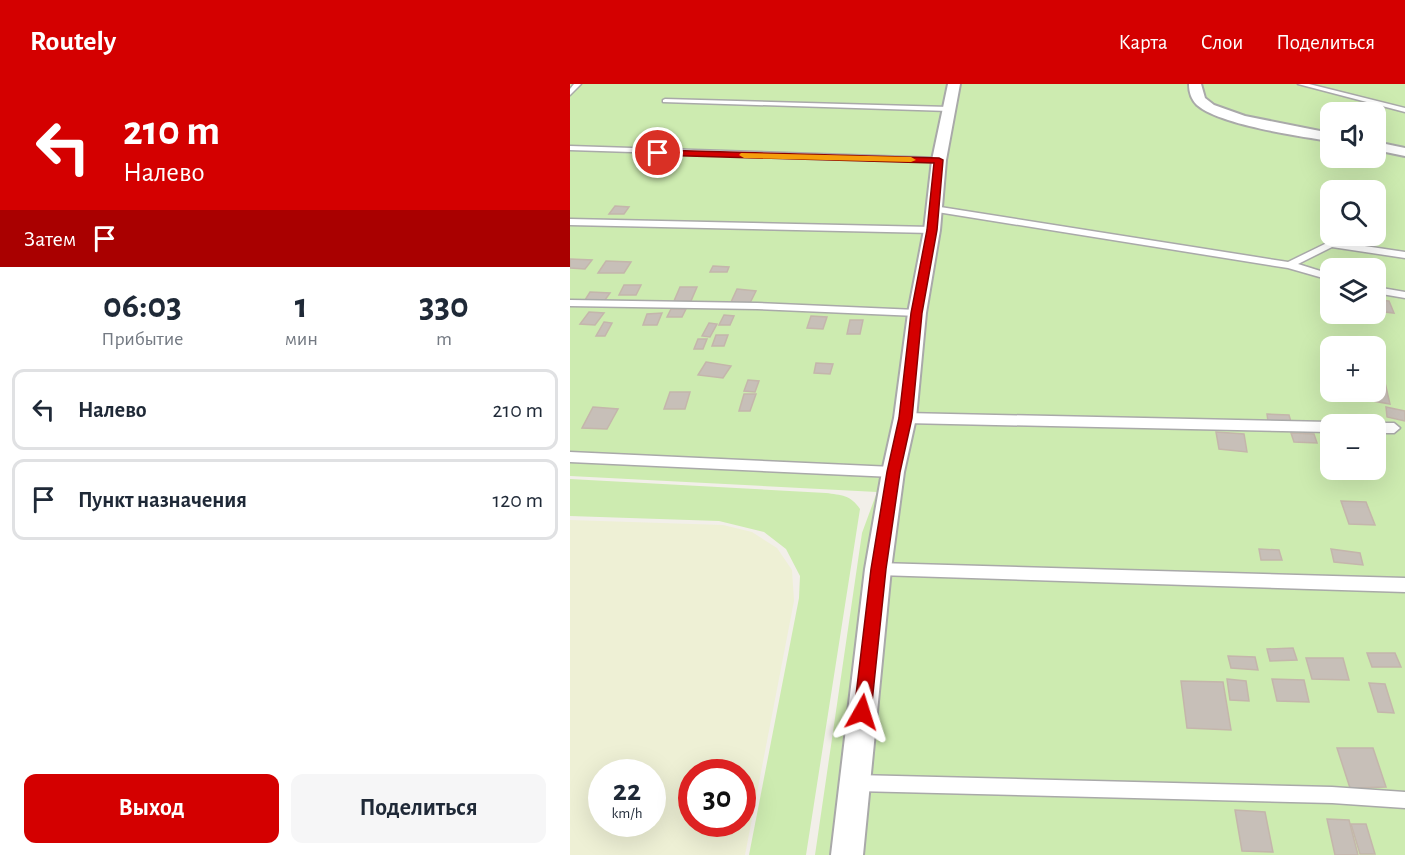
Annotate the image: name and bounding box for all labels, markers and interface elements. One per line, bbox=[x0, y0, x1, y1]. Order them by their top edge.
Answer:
text: Routely bbox=[30, 28, 116, 56]
text: Карта bbox=[1118, 32, 1168, 53]
text: Слои bbox=[1201, 32, 1243, 53]
text: Поделиться bbox=[1276, 32, 1375, 53]
map controls bbox=[1320, 102, 1386, 480]
button: sound bbox=[1320, 102, 1386, 168]
icon: left bbox=[24, 108, 102, 186]
text: 210 m bbox=[123, 110, 220, 152]
pin bbox=[632, 127, 683, 178]
icon: arrive bbox=[641, 136, 674, 169]
text: Налево bbox=[123, 159, 205, 186]
button: search bbox=[1320, 180, 1386, 246]
icon: arrive bbox=[88, 222, 121, 255]
text: Затем bbox=[24, 228, 76, 250]
button: layers bbox=[1320, 258, 1386, 324]
text: 06:03 bbox=[103, 288, 182, 324]
text: 1 bbox=[295, 288, 308, 324]
text: 330 bbox=[419, 288, 469, 324]
text: Прибытие bbox=[101, 329, 184, 349]
text: мин bbox=[285, 329, 318, 349]
text: m bbox=[436, 329, 452, 349]
button: + bbox=[1320, 336, 1386, 402]
icon: left bbox=[27, 393, 60, 426]
text: Налево bbox=[78, 399, 147, 421]
text: 210 m bbox=[493, 399, 543, 421]
button: − bbox=[1320, 414, 1386, 480]
icon: arrive bbox=[27, 483, 60, 516]
text: Пункт назначения bbox=[78, 489, 247, 511]
text: 120 m bbox=[493, 489, 543, 511]
position arrow bbox=[830, 680, 894, 744]
speed limit sign: 30 bbox=[678, 759, 756, 837]
button: Выход bbox=[24, 774, 279, 843]
button: Поделиться bbox=[291, 774, 546, 843]
text: 22 bbox=[613, 776, 641, 806]
text: km/h bbox=[612, 806, 642, 821]

